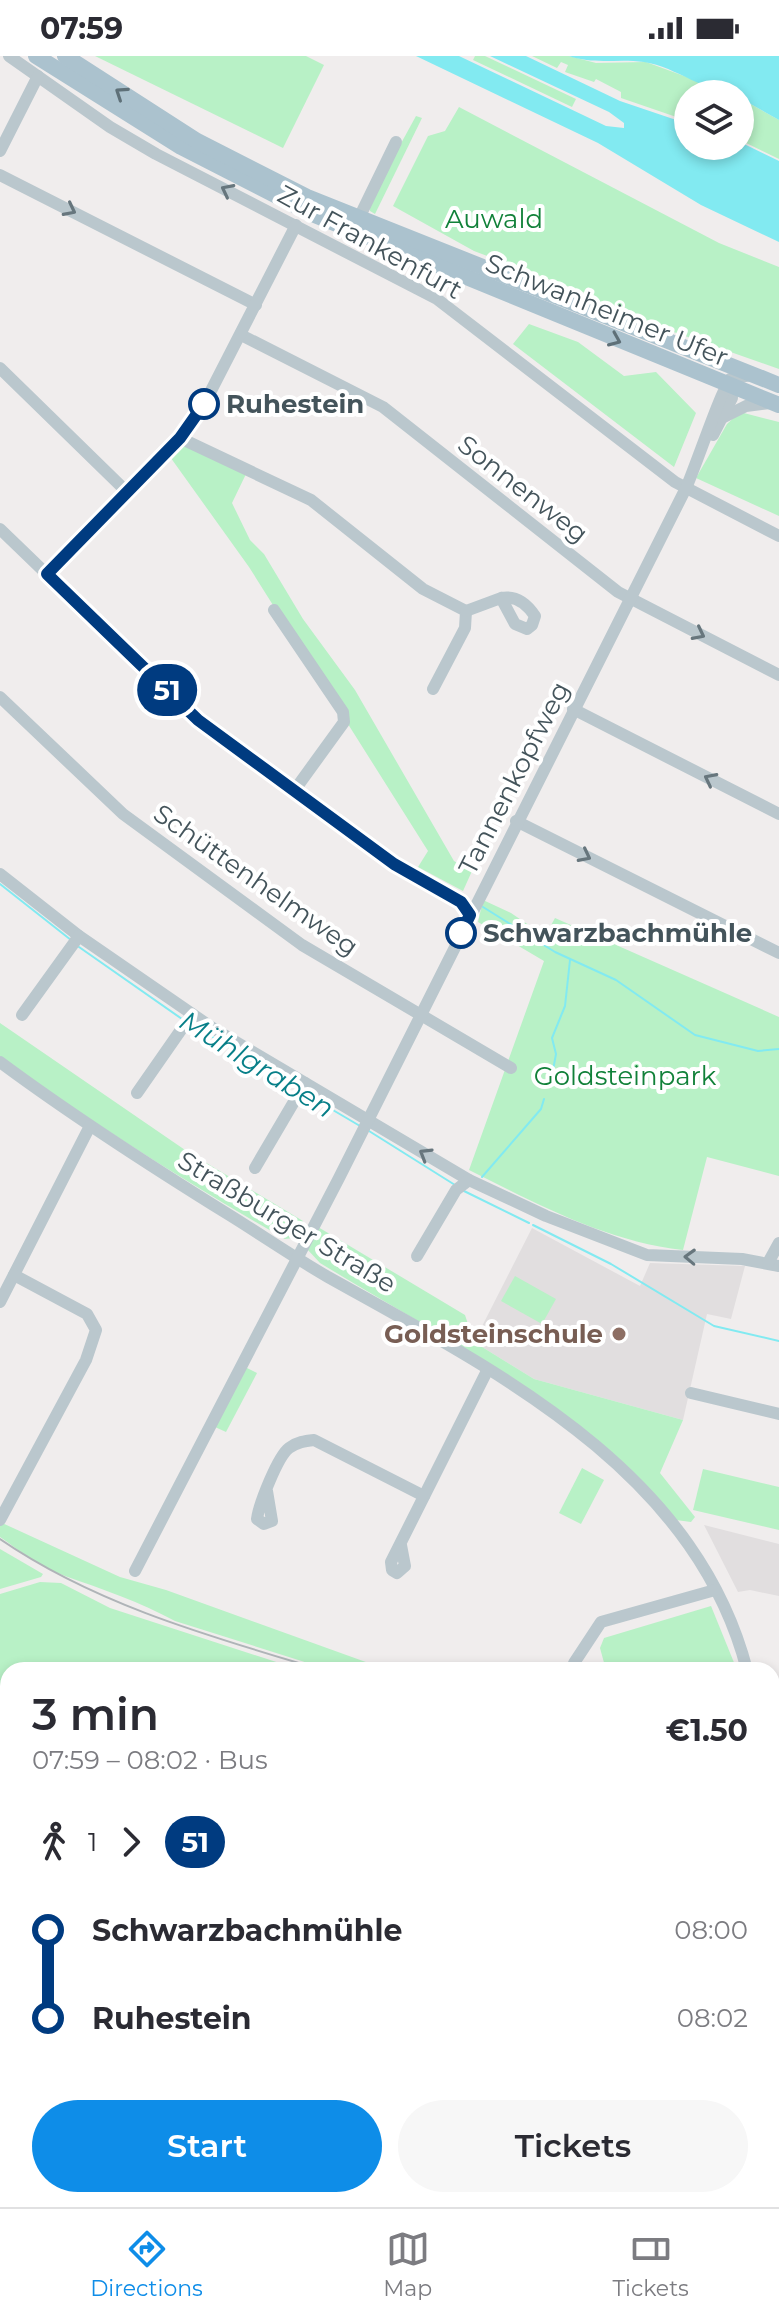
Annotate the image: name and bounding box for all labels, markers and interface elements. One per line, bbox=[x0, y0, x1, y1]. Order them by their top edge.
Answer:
text: 07:59 bbox=[40, 10, 123, 47]
map controls bbox=[674, 80, 754, 160]
button: layers bbox=[674, 80, 754, 160]
one-way arrow bbox=[115, 88, 129, 103]
street label: Zur Frankenfurt bbox=[272, 178, 468, 306]
one-way arrow bbox=[220, 184, 235, 199]
one-way arrow bbox=[61, 200, 76, 216]
park label: Auwald bbox=[445, 203, 543, 235]
street label: Schwanheimer Ufer bbox=[481, 247, 733, 373]
one-way arrow bbox=[606, 330, 621, 346]
place label: Ruhestein bbox=[226, 388, 364, 420]
marker: Ruhestein bbox=[189, 389, 219, 419]
street label: Sonnenweg bbox=[452, 428, 594, 550]
one-way arrow bbox=[690, 624, 705, 639]
line badge: 51 bbox=[131, 664, 203, 716]
text: 51 bbox=[153, 673, 181, 707]
street label: Tannenkopfweg bbox=[452, 676, 576, 880]
one-way arrow bbox=[703, 773, 718, 788]
street label: Schüttenhelmweg bbox=[147, 797, 365, 963]
one-way arrow bbox=[577, 846, 592, 861]
place label: Schwarzbachmühle bbox=[483, 917, 752, 949]
marker: Schwarzbachmühle bbox=[446, 918, 476, 948]
water label: Mühlgraben bbox=[173, 1003, 341, 1125]
park label: Goldsteinpark bbox=[534, 1060, 717, 1092]
street label: Straßburger Straße bbox=[172, 1144, 402, 1300]
one-way arrow bbox=[419, 1148, 434, 1163]
one-way arrow bbox=[683, 1248, 696, 1265]
place label: Goldsteinschule bbox=[384, 1318, 603, 1350]
marker: Goldsteinschule bbox=[610, 1325, 628, 1343]
text: 3 min bbox=[32, 1687, 159, 1741]
text: €1.50 bbox=[666, 1712, 748, 1749]
text: 07:59 – 08:02 · Bus bbox=[32, 1744, 268, 1776]
icon: walk bbox=[32, 1820, 76, 1864]
icon: forward bbox=[109, 1820, 153, 1864]
text: 51 bbox=[181, 1825, 209, 1859]
text: 1 bbox=[88, 1826, 97, 1858]
text: Schwarzbachmühle bbox=[92, 1912, 403, 1949]
text: 08:00 bbox=[674, 1914, 748, 1946]
text: Ruhestein bbox=[92, 2000, 252, 2037]
text: 08:02 bbox=[677, 2002, 748, 2034]
button: Start bbox=[32, 2100, 382, 2192]
button: Tickets bbox=[398, 2100, 748, 2192]
tab: Directions bbox=[90, 2227, 203, 2302]
tab: Map bbox=[383, 2227, 432, 2302]
tab: Tickets bbox=[612, 2227, 689, 2302]

